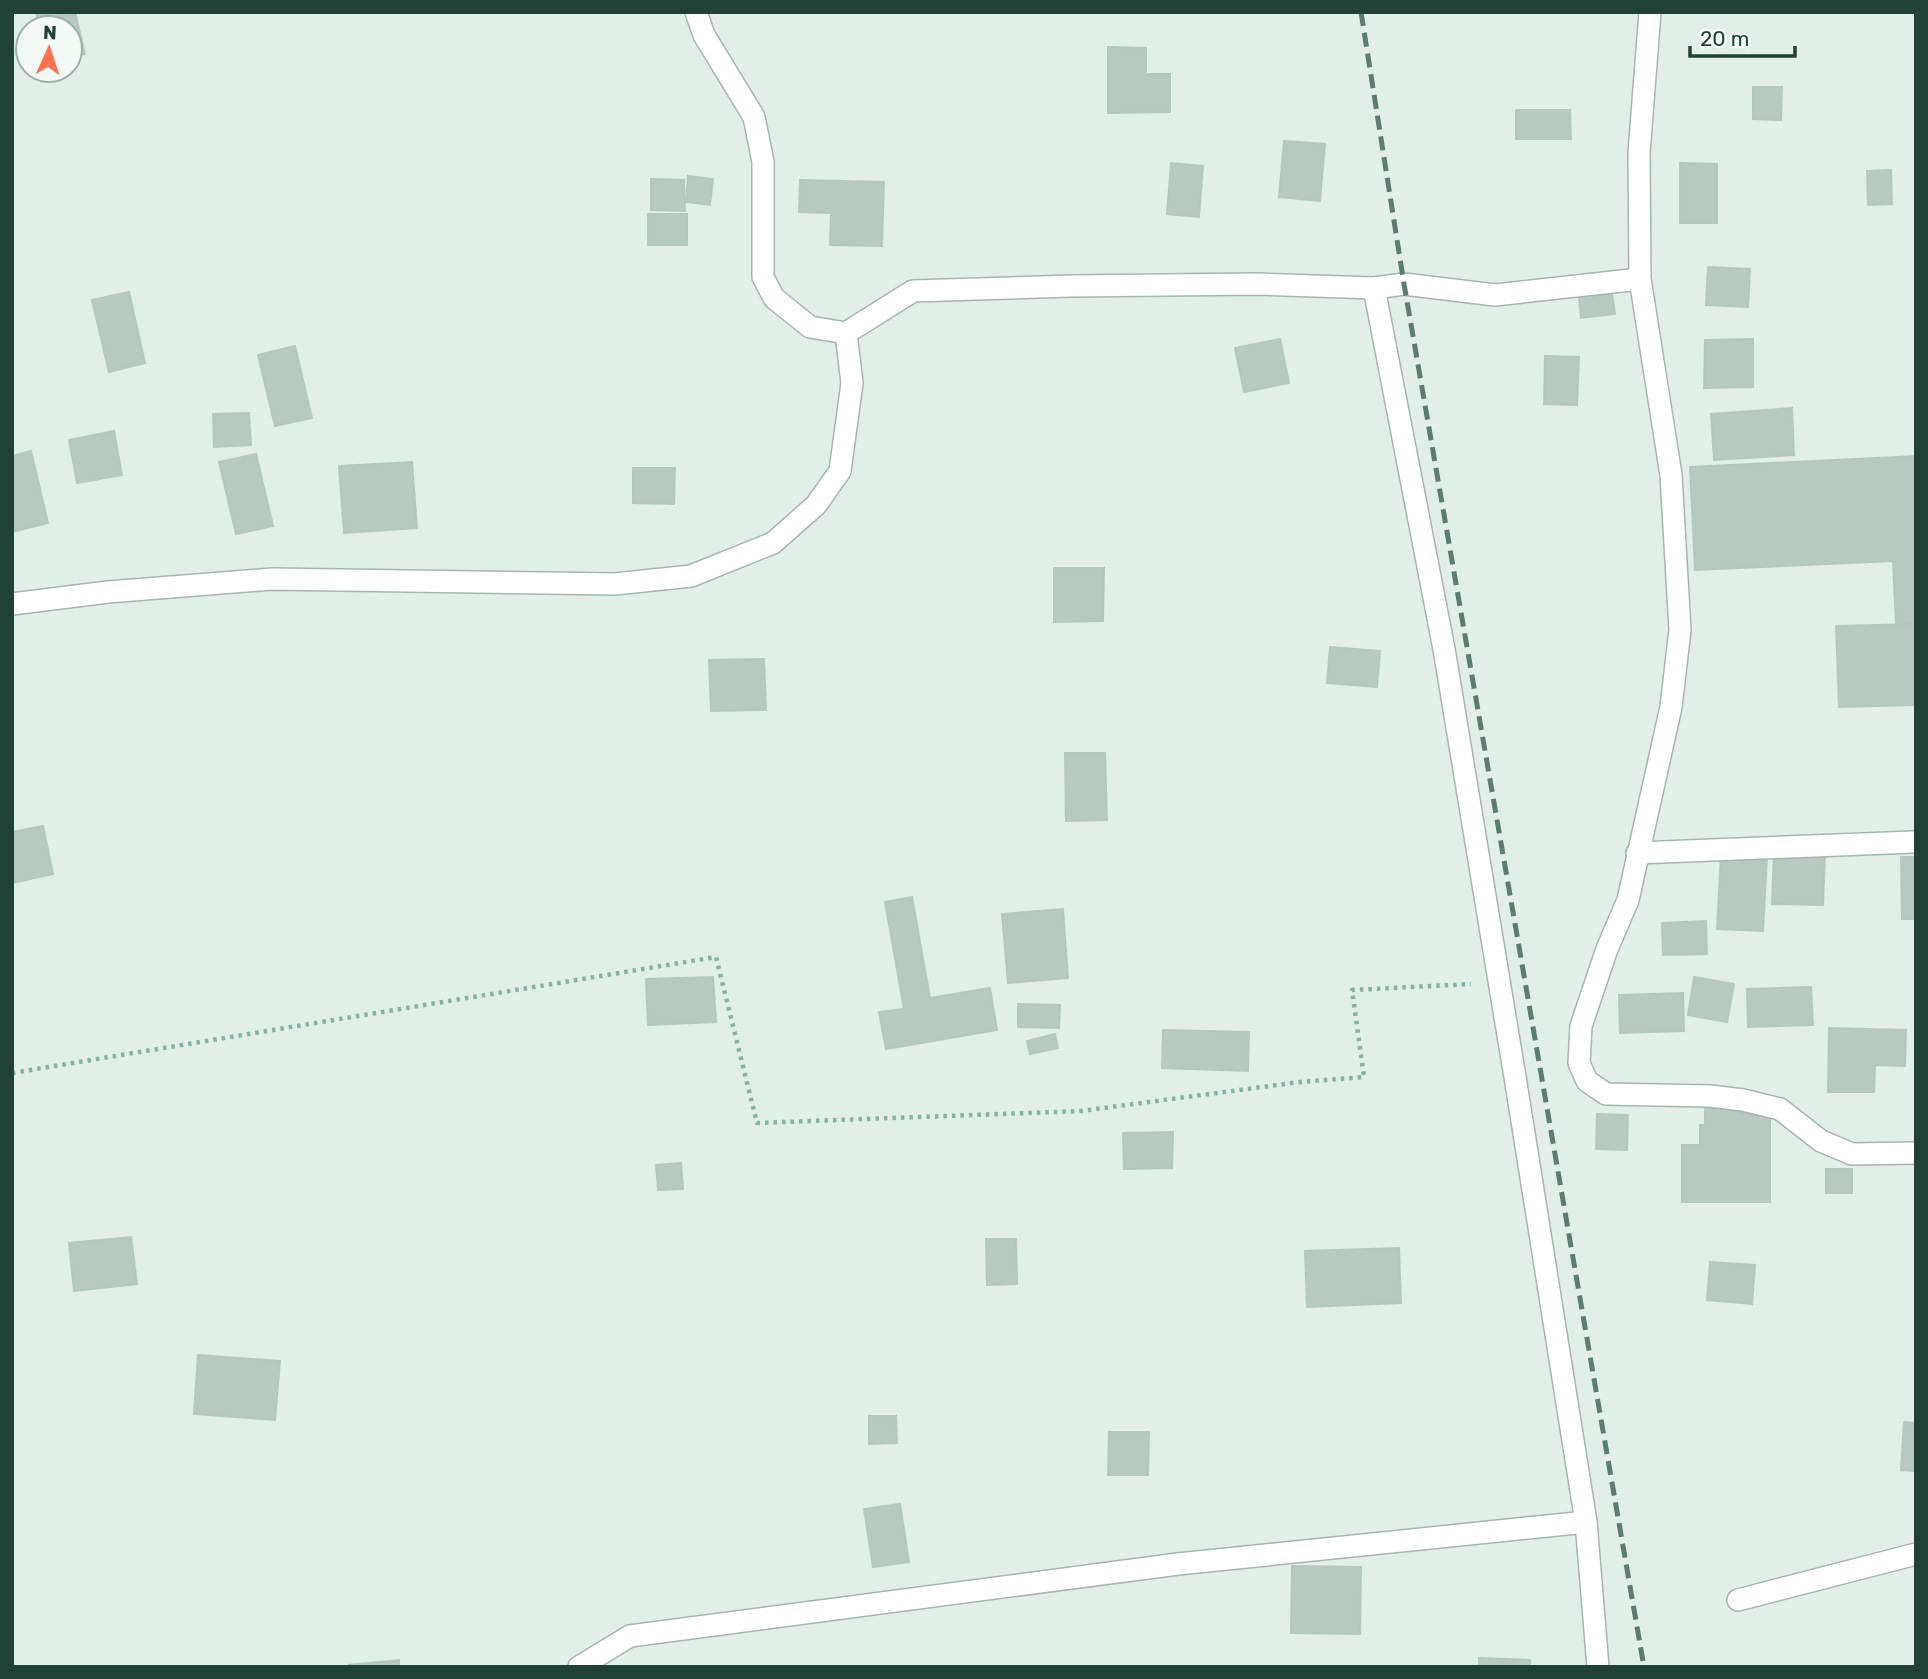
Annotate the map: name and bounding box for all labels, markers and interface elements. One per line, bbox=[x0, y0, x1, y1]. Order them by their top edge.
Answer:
north arrow bbox=[14, 14, 84, 84]
scale bar bbox=[1690, 14, 1795, 58]
text: N bbox=[42, 21, 57, 44]
text: 20 m bbox=[1700, 26, 1749, 51]

